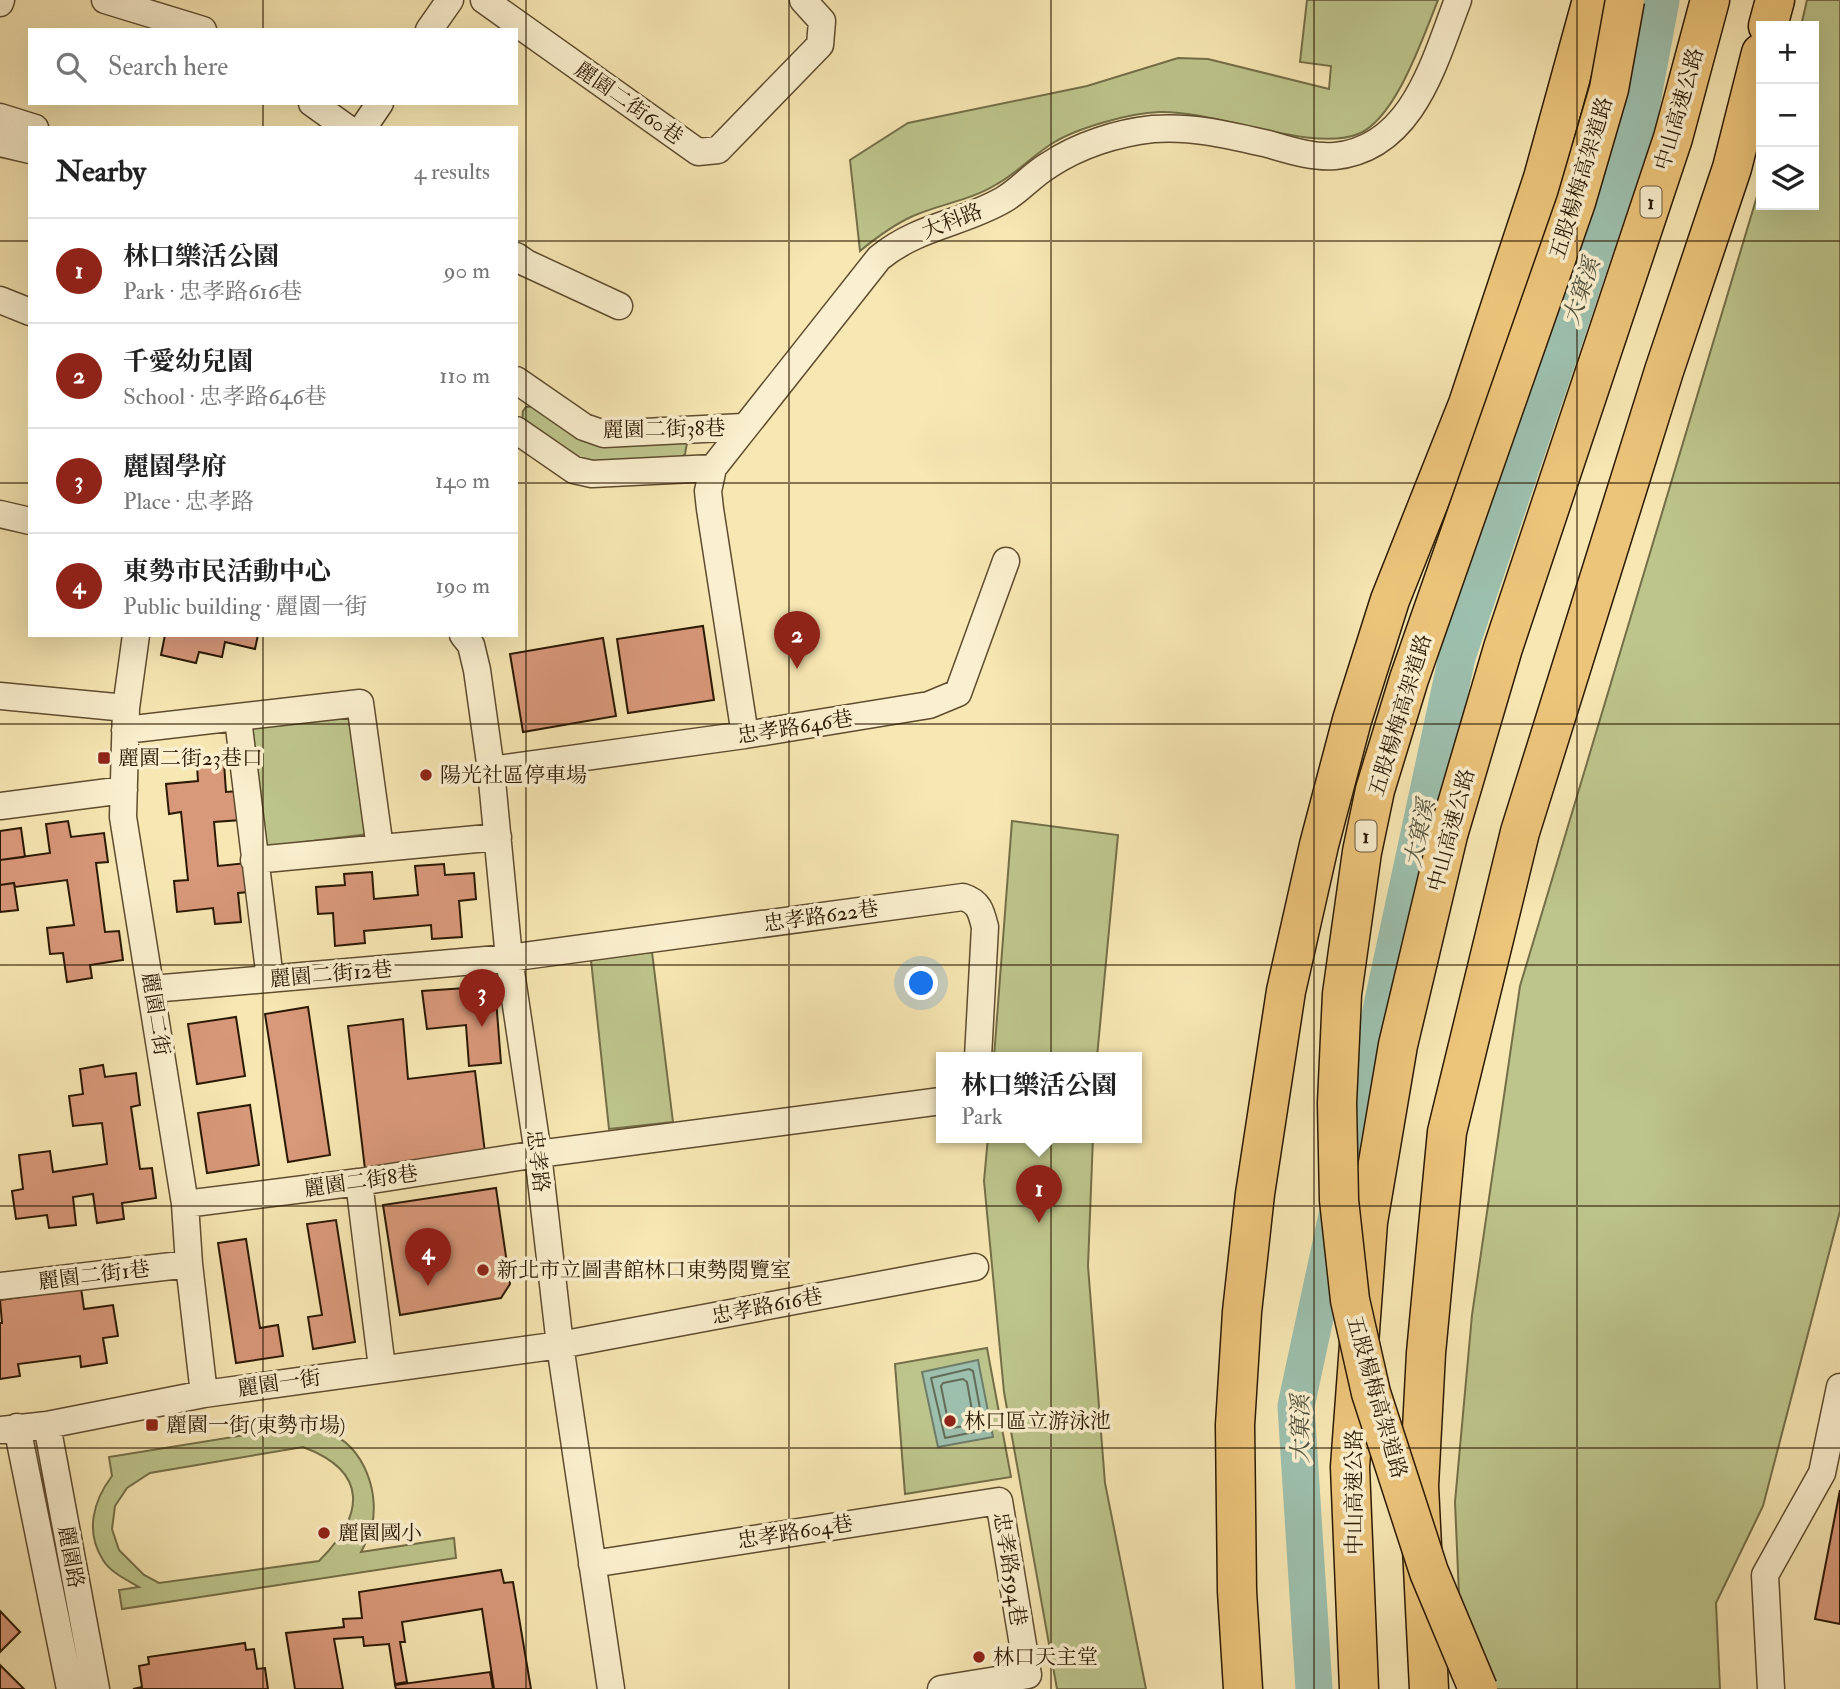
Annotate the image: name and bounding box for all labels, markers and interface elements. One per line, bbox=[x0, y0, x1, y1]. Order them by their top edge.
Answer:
map controls bbox=[1756, 21, 1819, 210]
button: + bbox=[1756, 21, 1819, 84]
search box bbox=[28, 28, 518, 105]
street label: 中山高速公路 bbox=[1649, 45, 1710, 173]
icon: search bbox=[52, 48, 90, 86]
text: Search here bbox=[108, 51, 228, 83]
street label: 麗園二街60巷 bbox=[569, 56, 688, 151]
button: − bbox=[1756, 84, 1819, 147]
street label: 五股楊梅高架道路 bbox=[1544, 94, 1619, 262]
button: layers bbox=[1756, 147, 1819, 210]
text: Nearby bbox=[56, 153, 146, 190]
text: 4 results bbox=[414, 157, 490, 186]
road number: 1 bbox=[1640, 186, 1662, 218]
street label: 大科路 bbox=[918, 198, 986, 245]
text: 林口樂活公園 bbox=[123, 241, 279, 273]
water label: 大窠溪 bbox=[1557, 251, 1607, 329]
text: 1 bbox=[75, 256, 83, 285]
text: 90 m bbox=[444, 256, 490, 285]
text: Park · 忠孝路616巷 bbox=[123, 277, 302, 306]
text: 千愛幼兒園 bbox=[123, 346, 253, 378]
text: 2 bbox=[73, 361, 85, 390]
text: 110 m bbox=[439, 361, 490, 390]
text: School · 忠孝路646巷 bbox=[123, 382, 327, 411]
street label: 麗園二街38巷 bbox=[602, 415, 726, 444]
text: 麗園學府 bbox=[123, 451, 227, 483]
text: 3 bbox=[75, 466, 83, 495]
text: 140 m bbox=[435, 466, 490, 495]
text: Place · 忠孝路 bbox=[123, 487, 254, 516]
text: 東勢市民活動中心 bbox=[123, 556, 331, 588]
text: 4 bbox=[73, 571, 85, 600]
text: 190 m bbox=[436, 571, 490, 600]
text: Public building · 麗園一街 bbox=[123, 592, 367, 621]
pin: 2 bbox=[774, 611, 820, 669]
street label: 五股楊梅高架道路 bbox=[1363, 631, 1438, 799]
street label: 忠孝路646巷 bbox=[735, 705, 855, 750]
place label: 麗園二街23巷口 bbox=[118, 745, 263, 772]
marker: 麗園二街23巷口 bbox=[96, 750, 112, 766]
place label: 陽光社區停車場 bbox=[440, 762, 587, 789]
street label: 中山高速公路 bbox=[1422, 766, 1481, 894]
marker: 陽光社區停車場 bbox=[418, 767, 434, 783]
water label: 大窠溪 bbox=[1398, 793, 1441, 870]
road number: 1 bbox=[1356, 820, 1376, 852]
street label: 忠孝路622巷 bbox=[762, 895, 880, 938]
street label: 麗園二街12巷 bbox=[269, 956, 394, 993]
your location bbox=[904, 966, 938, 1000]
pin: 3 bbox=[459, 969, 505, 1027]
street label: 麗園二街 bbox=[136, 970, 175, 1058]
popup bbox=[936, 1052, 1142, 1143]
text: 林口樂活公園 bbox=[961, 1070, 1117, 1102]
text: Park bbox=[961, 1102, 1003, 1131]
street label: 忠孝路 bbox=[520, 1128, 555, 1194]
street label: 麗園二街8巷 bbox=[302, 1160, 420, 1203]
pin: 1 bbox=[1016, 1165, 1062, 1223]
pin: 4 bbox=[405, 1228, 451, 1286]
street label: 麗園二街1巷 bbox=[37, 1255, 152, 1296]
place label: 新北市立圖書館林口東勢閱覽室 bbox=[497, 1257, 791, 1284]
marker: 新北市立圖書館林口東勢閱覽室 bbox=[475, 1262, 491, 1278]
street label: 忠孝路616巷 bbox=[709, 1283, 825, 1330]
street label: 五股楊梅高架道路 bbox=[1340, 1313, 1413, 1482]
street label: 麗園一街 bbox=[236, 1364, 323, 1403]
water label: 大窠溪 bbox=[1286, 1392, 1315, 1464]
place label: 林口區立游泳池 bbox=[964, 1408, 1111, 1435]
place label: 麗園一街(東勢市場) bbox=[166, 1412, 345, 1439]
marker: 林口區立游泳池 bbox=[942, 1413, 958, 1429]
marker: 麗園一街(東勢市場) bbox=[144, 1417, 160, 1433]
street label: 中山高速公路 bbox=[1341, 1429, 1368, 1555]
street label: 忠孝路604巷 bbox=[735, 1510, 855, 1555]
street label: 忠孝路594巷 bbox=[987, 1510, 1032, 1628]
place label: 麗園國小 bbox=[338, 1520, 422, 1547]
street label: 麗園路 bbox=[52, 1524, 89, 1590]
marker: 麗園國小 bbox=[316, 1525, 332, 1541]
place label: 林口天主堂 bbox=[993, 1644, 1098, 1671]
marker: 林口天主堂 bbox=[971, 1649, 987, 1665]

